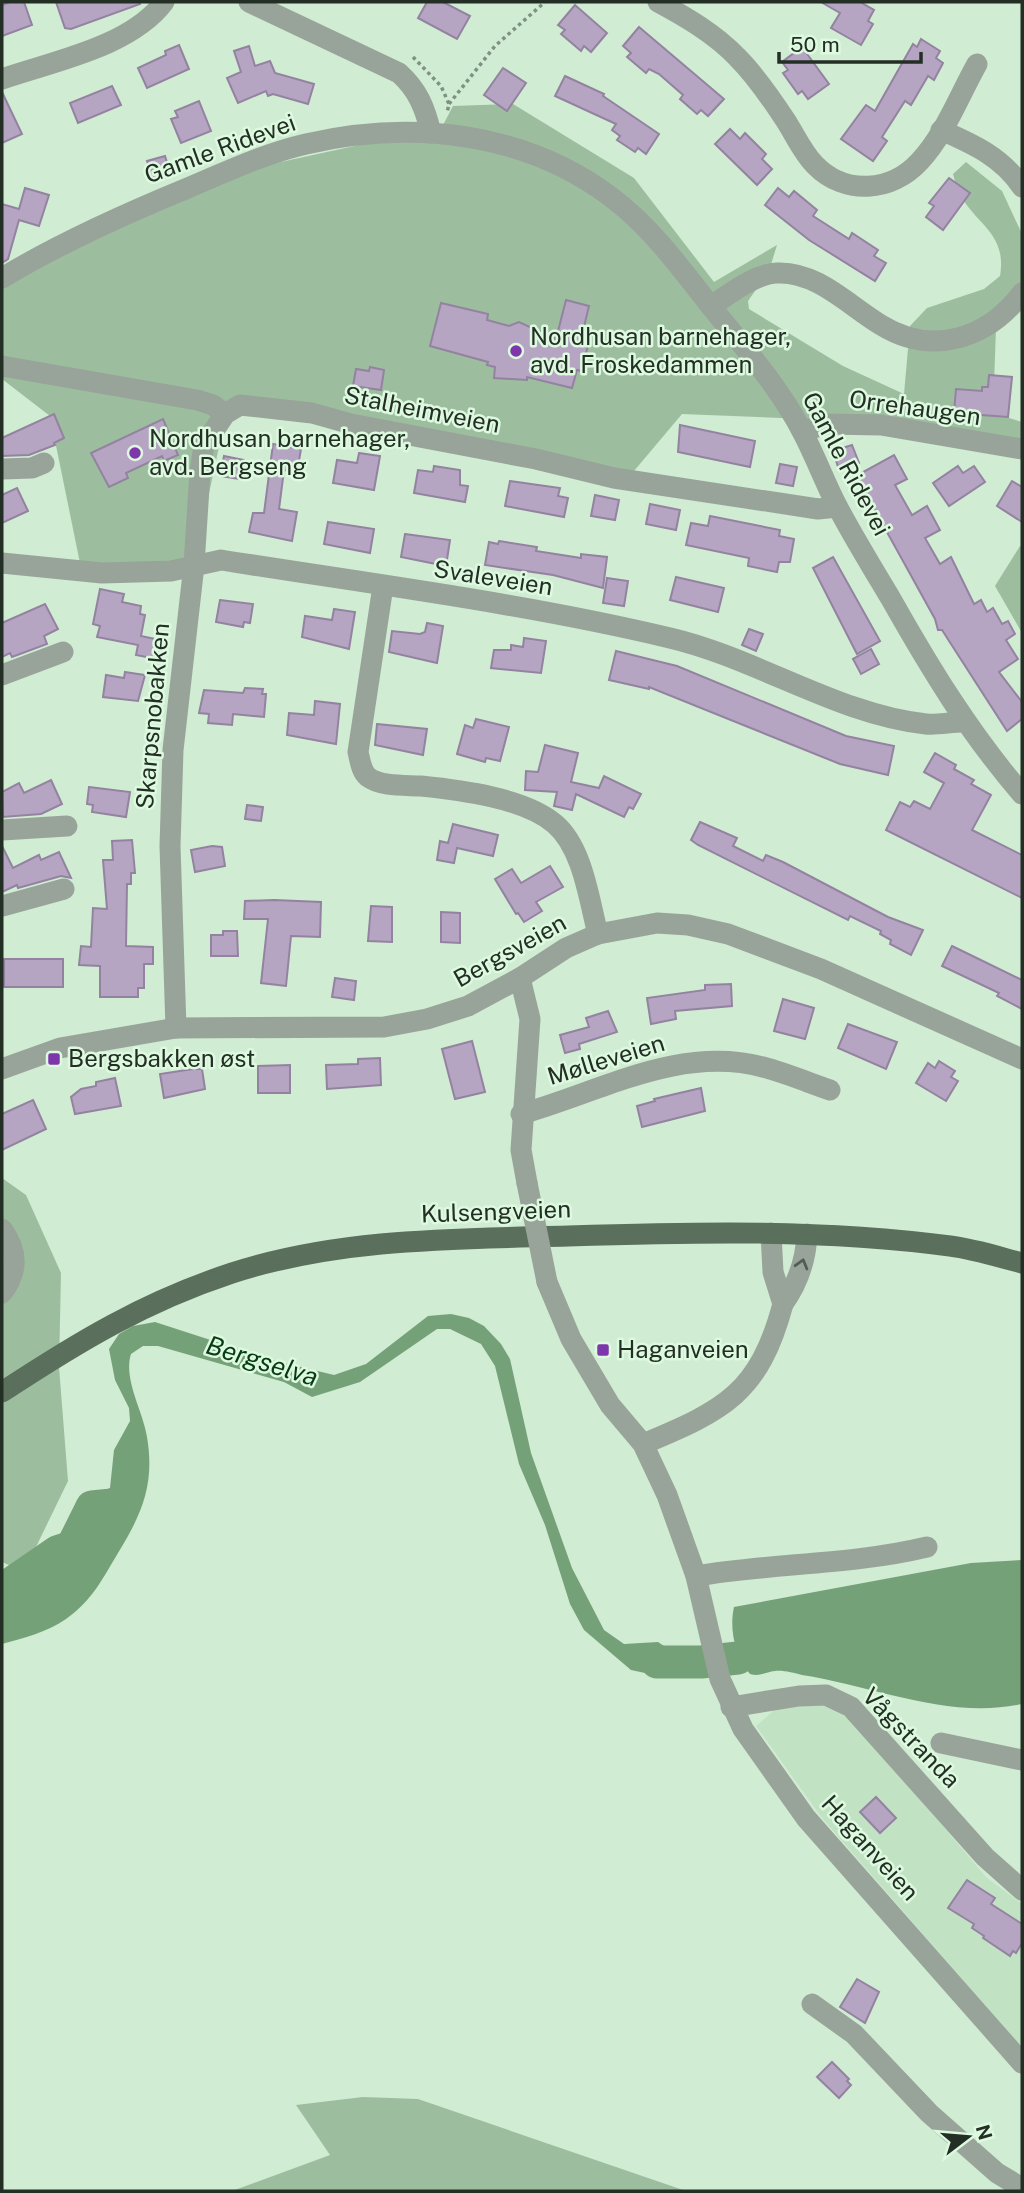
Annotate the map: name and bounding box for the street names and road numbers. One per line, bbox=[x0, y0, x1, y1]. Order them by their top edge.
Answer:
street label: Gamle Ridevei bbox=[140, 108, 299, 188]
street label: Stalheimveien bbox=[342, 380, 502, 438]
street label: Orrehaugen bbox=[848, 384, 983, 430]
street label: Gamle Ridevei bbox=[797, 387, 896, 540]
street label: Svaleveien bbox=[432, 554, 555, 600]
street label: Skarpsnobakken bbox=[130, 622, 174, 810]
street label: Bergsveien bbox=[448, 908, 571, 992]
street label: Mølleveien bbox=[544, 1028, 668, 1090]
street label: Kulsengveien bbox=[421, 1194, 571, 1228]
street label: Vågstranda bbox=[857, 1682, 966, 1793]
street label: Haganveien bbox=[816, 1789, 925, 1906]

